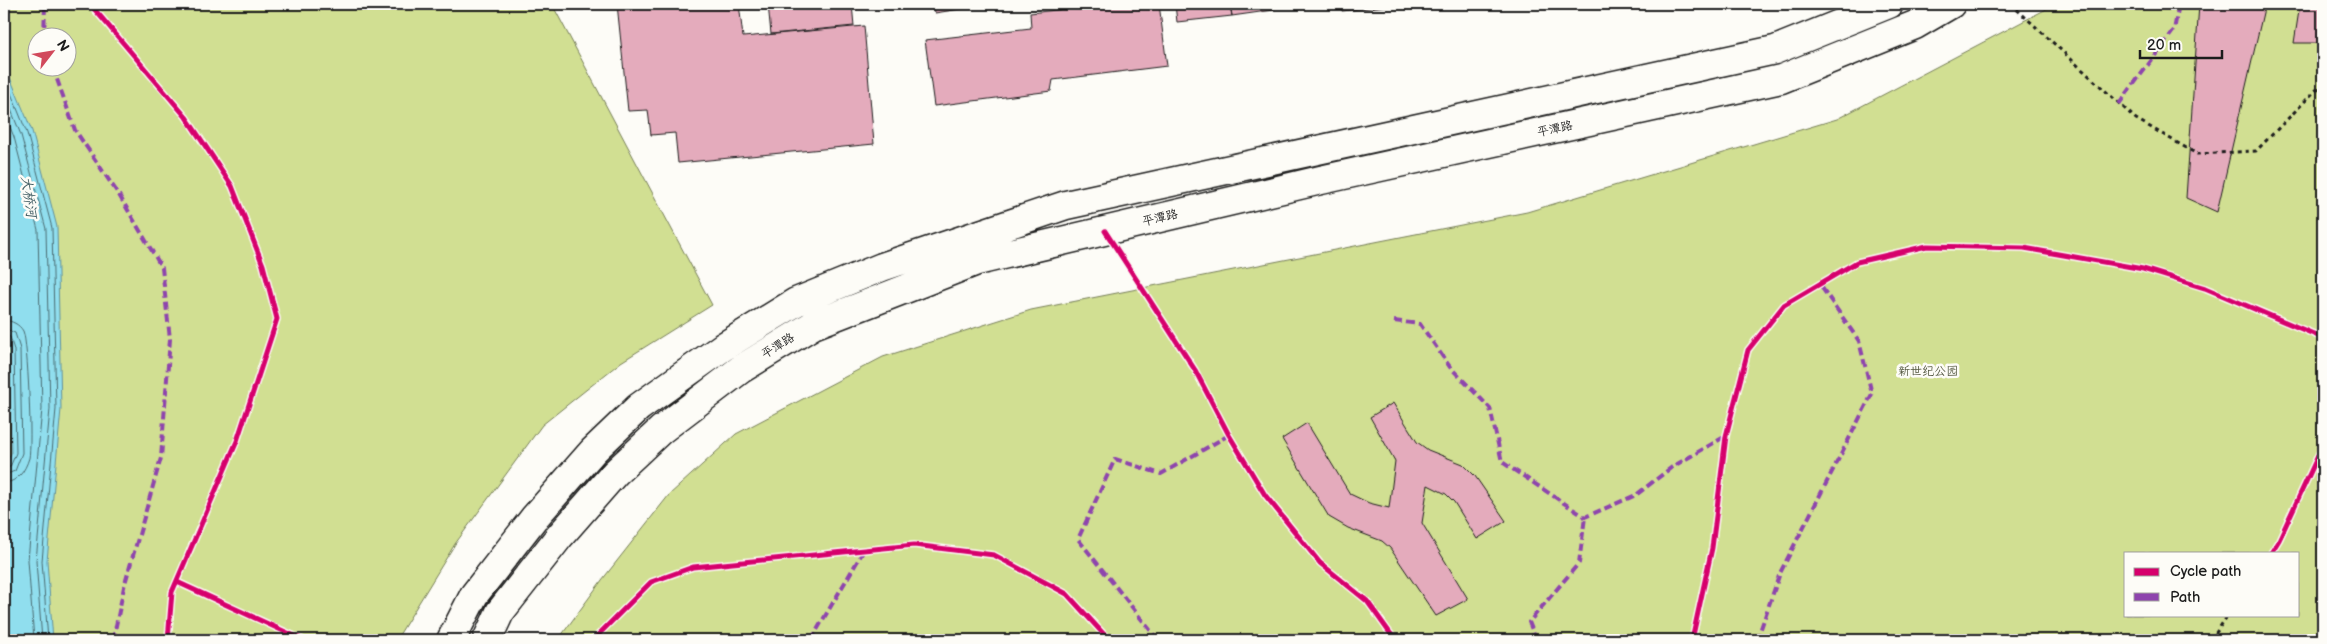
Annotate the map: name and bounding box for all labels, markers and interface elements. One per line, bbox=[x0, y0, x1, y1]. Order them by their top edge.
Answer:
north arrow bbox=[28, 28, 78, 78]
scale bar bbox=[2140, 28, 2222, 60]
text: 20 m bbox=[2147, 36, 2181, 55]
text: N bbox=[53, 37, 73, 54]
street label: 平潭路 bbox=[1536, 118, 1574, 140]
water label: 大桥河 bbox=[18, 175, 41, 221]
street label: 平潭路 bbox=[1141, 207, 1179, 229]
street label: 平潭路 bbox=[759, 330, 797, 362]
park label: 新世纪公园 bbox=[1898, 364, 1958, 379]
legend bbox=[2124, 552, 2300, 616]
text: Cycle path bbox=[2170, 562, 2241, 581]
text: Path bbox=[2170, 588, 2200, 607]

